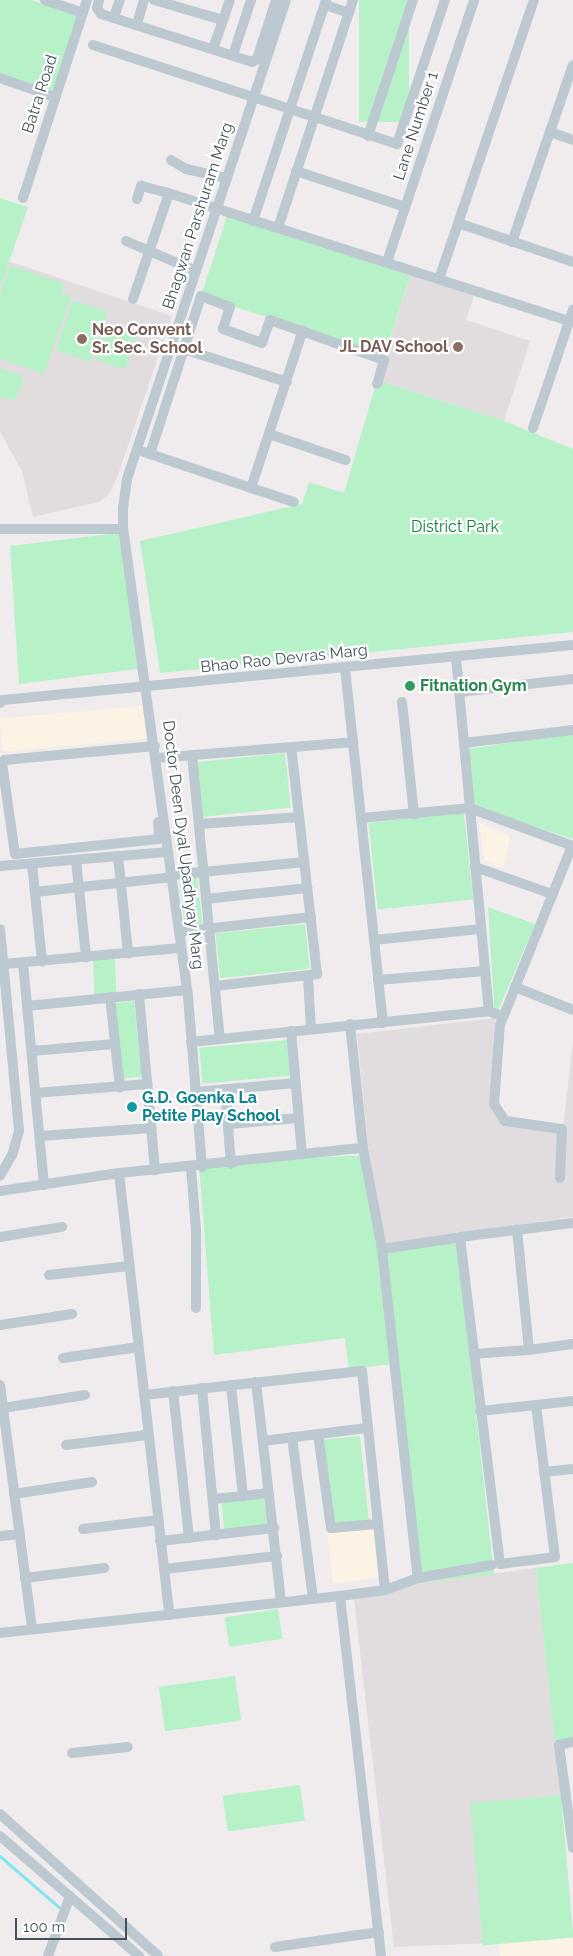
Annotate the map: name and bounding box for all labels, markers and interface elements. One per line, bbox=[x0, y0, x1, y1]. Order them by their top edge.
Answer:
street label: Batra Road bbox=[18, 52, 62, 136]
street label: Lane Number 1 bbox=[389, 69, 443, 183]
street label: Bhagwan Parshuram Marg bbox=[159, 120, 237, 312]
place label: Neo Convent Sr. Sec. School bbox=[92, 320, 203, 358]
marker: Neo Convent Sr. Sec. School bbox=[76, 333, 88, 345]
place label: JL DAV School bbox=[338, 337, 448, 357]
marker: JL DAV School bbox=[452, 341, 464, 353]
park label: District Park bbox=[411, 517, 499, 537]
street label: Bhao Rao Devras Marg bbox=[199, 641, 369, 677]
place label: Fitnation Gym bbox=[420, 676, 527, 696]
marker: Fitnation Gym bbox=[404, 680, 416, 692]
street label: Doctor Deen Dyal Upadhyay Marg bbox=[158, 719, 208, 971]
place label: G.D. Goenka La Petite Play School bbox=[142, 1088, 280, 1126]
marker: G.D. Goenka La Petite Play School bbox=[126, 1101, 138, 1113]
scale bar bbox=[18, 1908, 130, 1940]
text: 100 m bbox=[23, 1918, 65, 1936]

